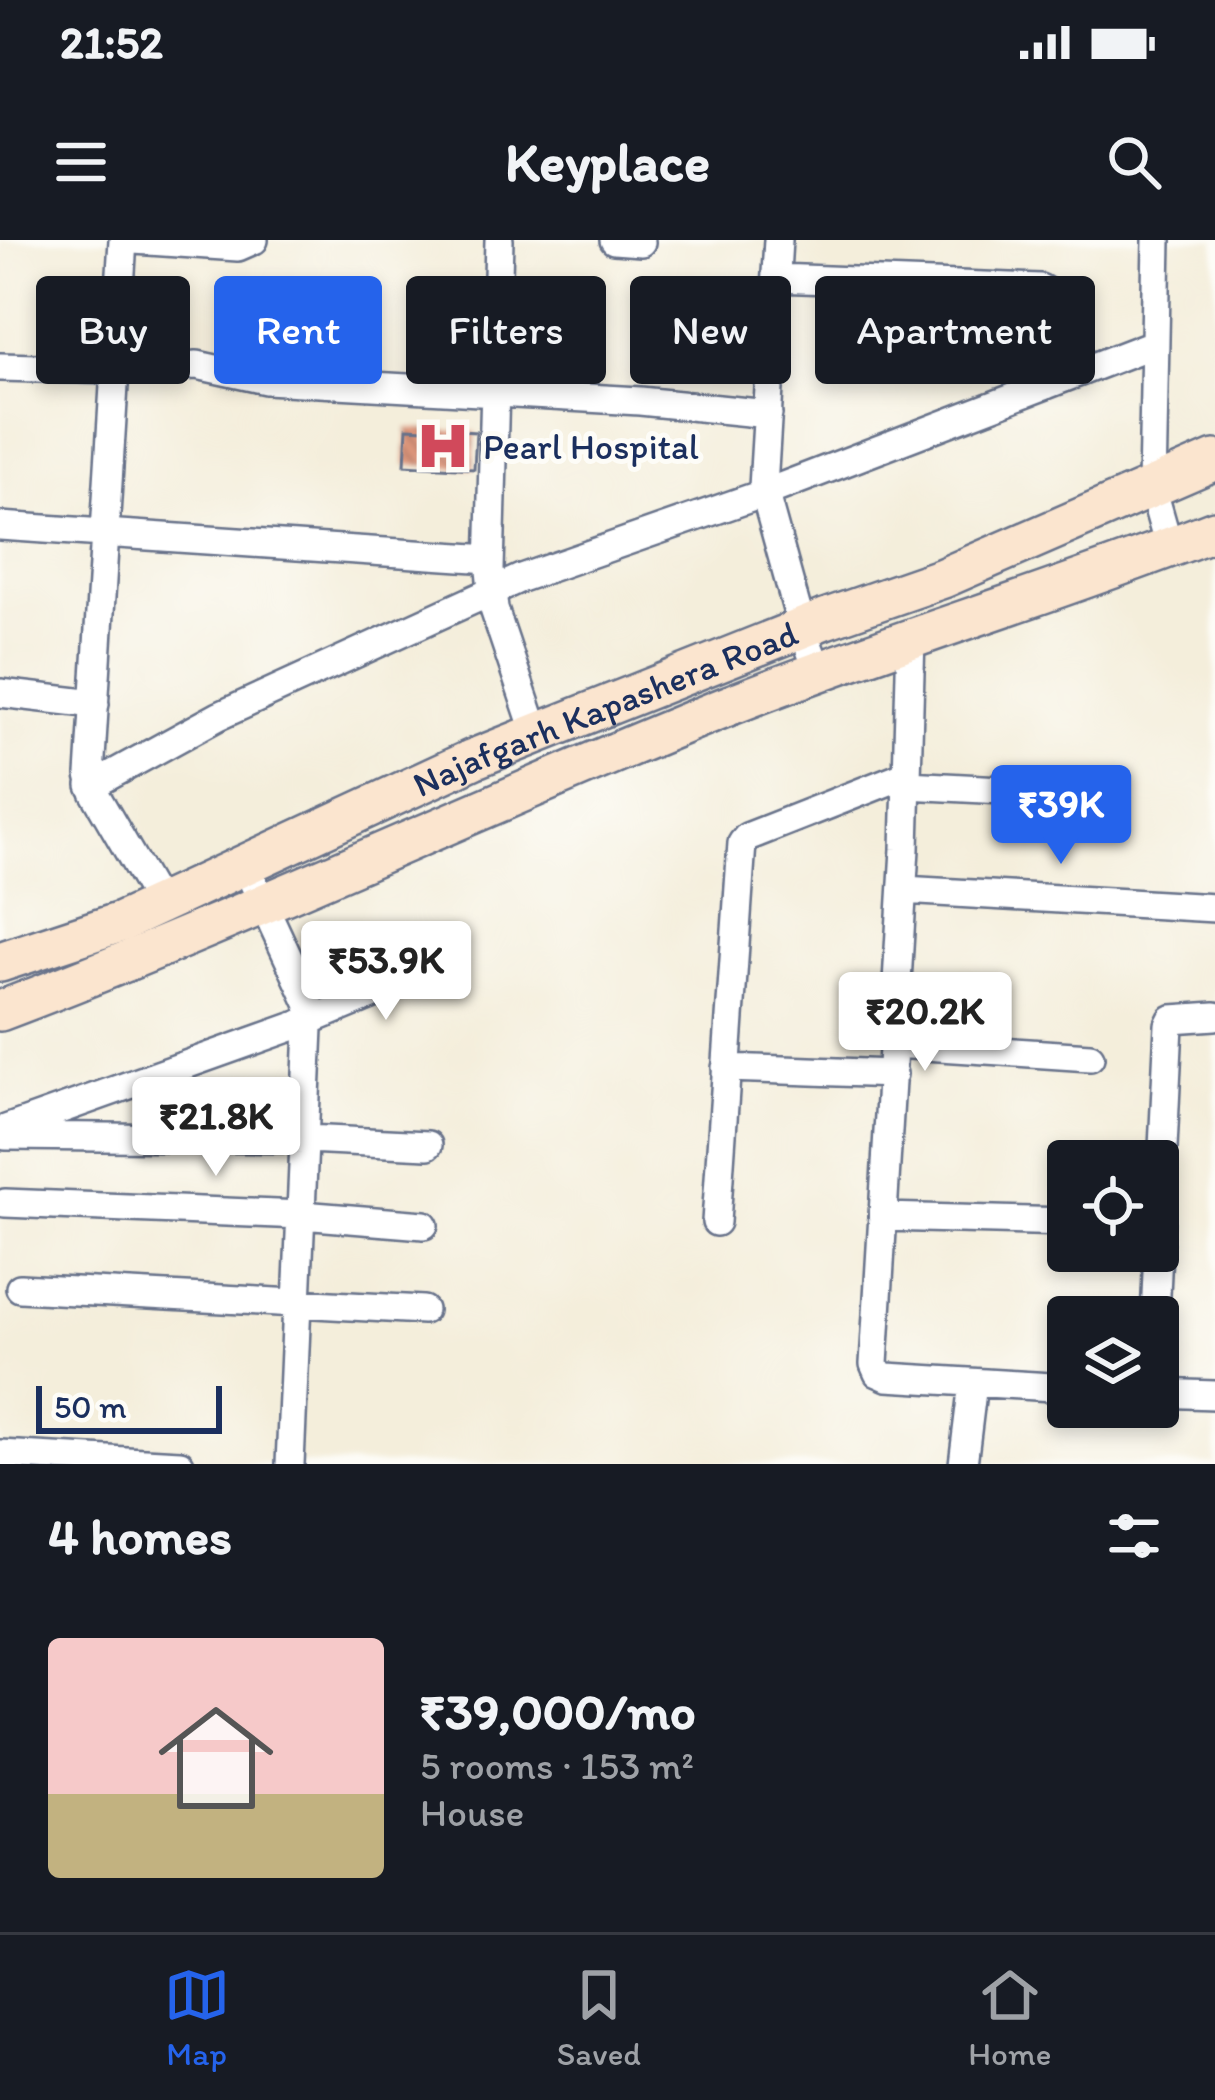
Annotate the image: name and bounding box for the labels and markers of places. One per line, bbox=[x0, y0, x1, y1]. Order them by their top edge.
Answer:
hospital icon: Pearl Hospital bbox=[414, 417, 472, 475]
place label: Pearl Hospital bbox=[483, 425, 699, 468]
pin: ₹39K bbox=[990, 765, 1132, 867]
pin: ₹53.9K bbox=[288, 921, 484, 1023]
pin: ₹20.2K bbox=[827, 972, 1023, 1074]
pin: ₹21.8K bbox=[118, 1077, 314, 1179]

